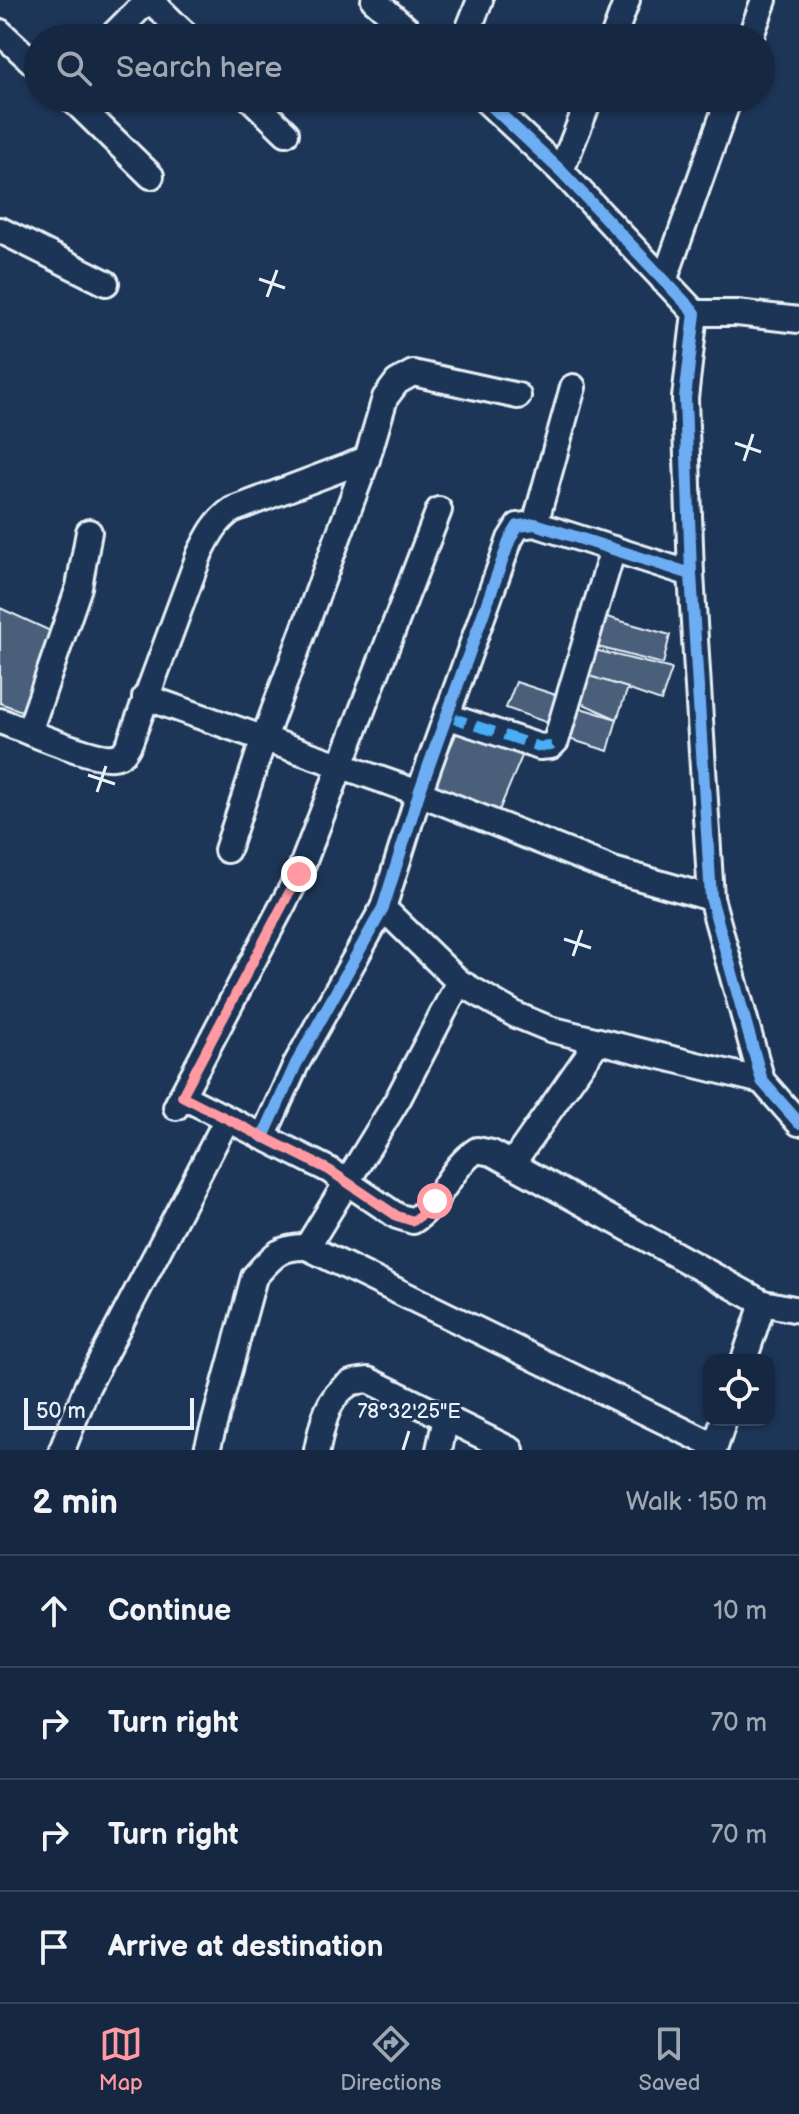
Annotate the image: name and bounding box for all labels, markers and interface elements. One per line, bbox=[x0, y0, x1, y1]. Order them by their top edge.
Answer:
search box bbox=[24, 24, 775, 112]
icon: search bbox=[52, 46, 96, 90]
text: Search here bbox=[116, 50, 282, 86]
route end bbox=[281, 856, 317, 892]
route start bbox=[417, 1183, 453, 1219]
map controls bbox=[703, 1354, 775, 1426]
button: locate bbox=[703, 1354, 775, 1426]
scale bar bbox=[24, 1394, 194, 1430]
text: 50 m bbox=[36, 1398, 86, 1425]
text: 78°32'25"E bbox=[357, 1400, 461, 1424]
text: 2 min bbox=[32, 1482, 118, 1523]
text: Walk · 150 m bbox=[626, 1487, 767, 1518]
icon: ahead bbox=[32, 1589, 76, 1633]
text: Continue bbox=[108, 1593, 231, 1629]
text: 10 m bbox=[713, 1596, 767, 1627]
icon: right bbox=[32, 1701, 76, 1745]
text: Turn right bbox=[108, 1705, 239, 1741]
text: 70 m bbox=[710, 1708, 767, 1739]
icon: right bbox=[32, 1813, 76, 1857]
text: Turn right bbox=[108, 1817, 239, 1853]
text: 70 m bbox=[710, 1820, 767, 1851]
icon: arrive bbox=[32, 1925, 76, 1969]
text: Arrive at destination bbox=[108, 1929, 384, 1965]
tab: Map bbox=[99, 2022, 143, 2097]
tab: Directions bbox=[340, 2022, 441, 2097]
tab: Saved bbox=[639, 2022, 700, 2097]

